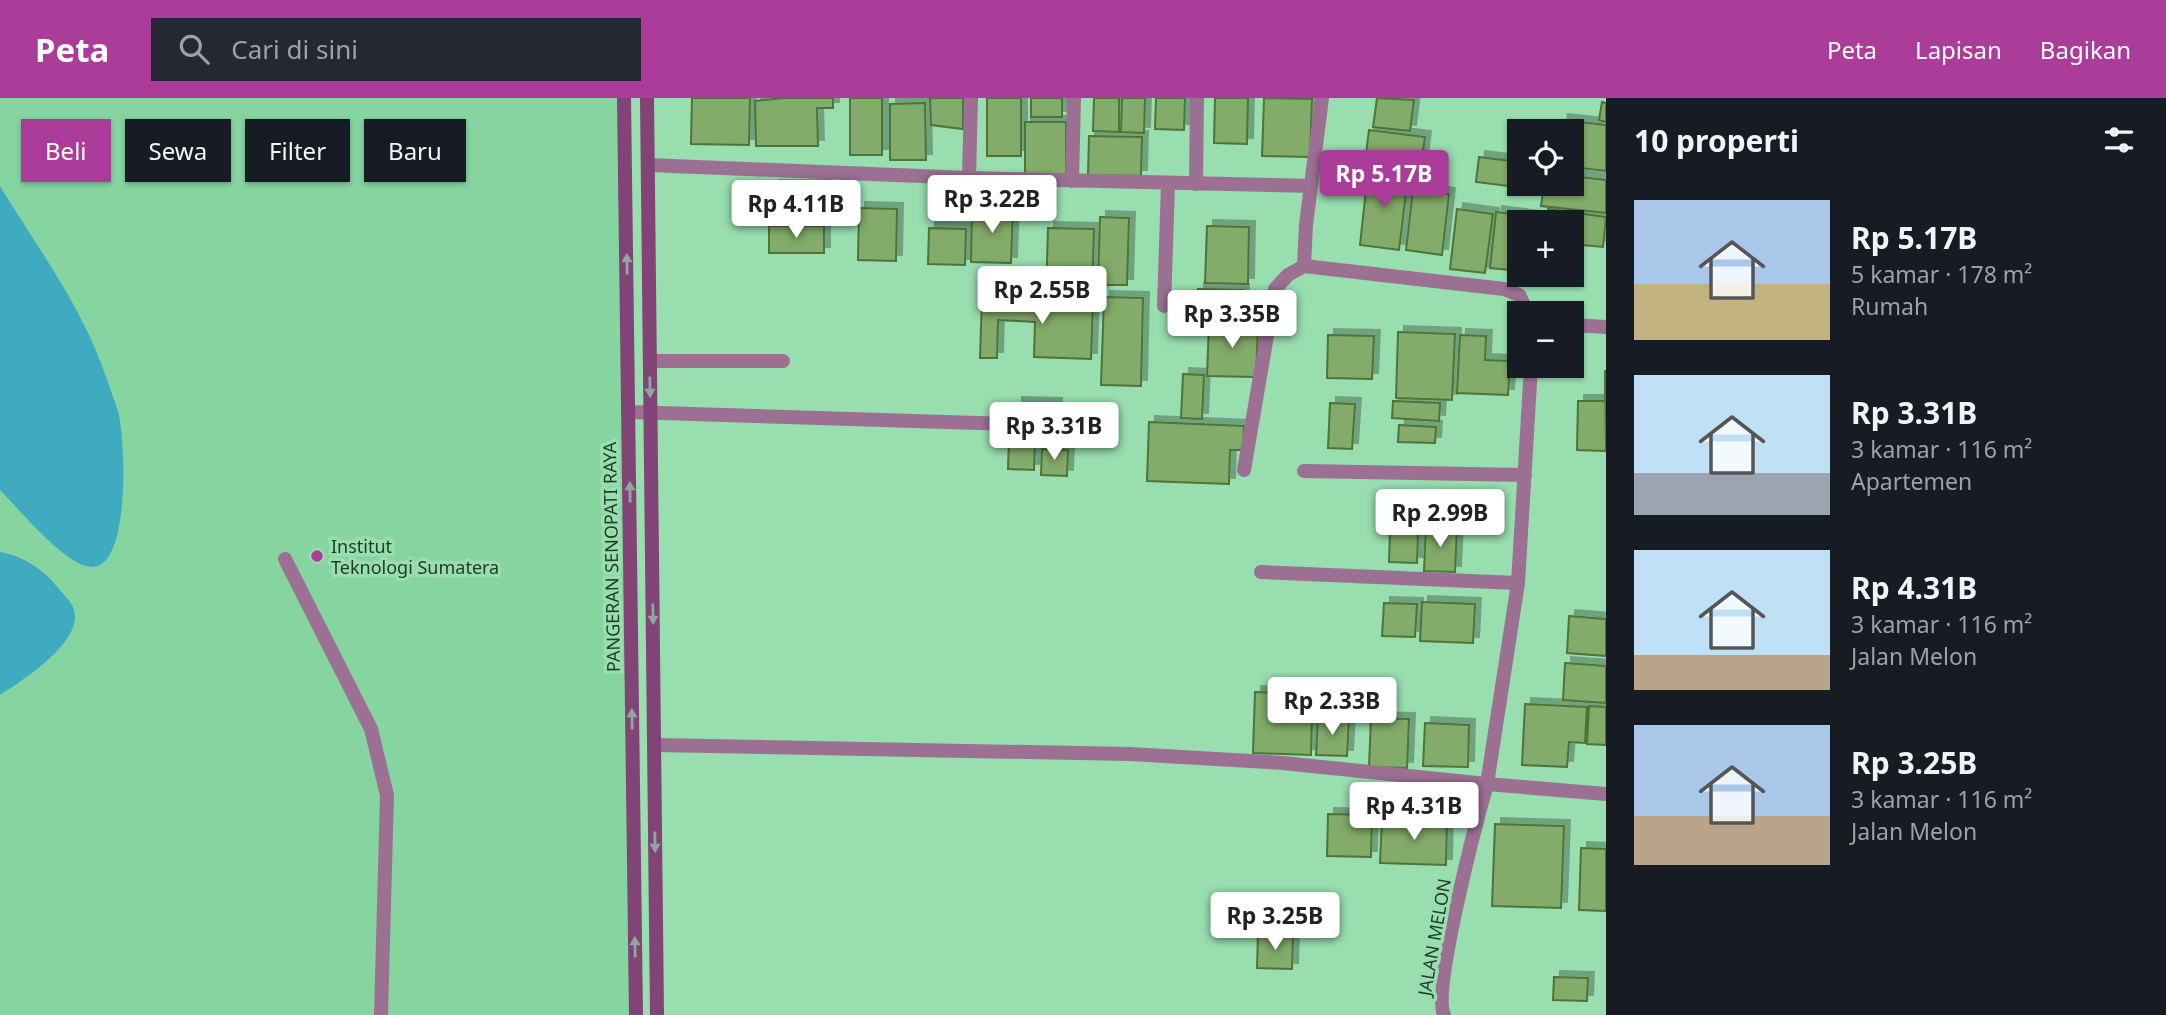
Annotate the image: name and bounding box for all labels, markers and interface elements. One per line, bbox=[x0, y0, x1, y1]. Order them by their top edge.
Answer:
search box bbox=[151, 18, 641, 81]
text: Peta bbox=[35, 27, 109, 72]
icon: search bbox=[175, 30, 213, 68]
text: Cari di sini bbox=[231, 31, 358, 67]
text: Peta bbox=[1827, 33, 1877, 66]
text: Lapisan bbox=[1915, 33, 2002, 66]
text: Bagikan bbox=[2040, 33, 2131, 66]
chip: Beli bbox=[21, 119, 111, 182]
chip: Sewa bbox=[125, 119, 231, 182]
chip: Filter bbox=[245, 119, 350, 182]
chip: Baru bbox=[364, 119, 466, 182]
map controls bbox=[1507, 119, 1584, 378]
button: locate bbox=[1507, 119, 1584, 196]
text: 10 properti bbox=[1634, 120, 1799, 161]
icon: filters bbox=[2100, 121, 2138, 159]
pin: Rp 5.17B bbox=[1312, 150, 1456, 210]
text: Rp 5.17B bbox=[1336, 157, 1432, 189]
pin: Rp 3.22B bbox=[920, 176, 1064, 235]
pin: Rp 4.11B bbox=[724, 180, 868, 240]
text: Rp 3.22B bbox=[944, 182, 1040, 214]
text: Rp 4.11B bbox=[748, 187, 844, 219]
button: + bbox=[1507, 210, 1584, 287]
text: Rp 5.17B bbox=[1851, 217, 1977, 258]
icon: home bbox=[1690, 228, 1774, 312]
one-way arrow bbox=[621, 253, 633, 275]
text: 5 kamar · 178 m² bbox=[1851, 258, 2032, 290]
pin: Rp 2.55B bbox=[970, 266, 1114, 326]
text: Rp 2.55B bbox=[994, 273, 1090, 305]
pin: Rp 3.35B bbox=[1160, 290, 1304, 350]
text: Rumah bbox=[1851, 290, 1928, 322]
text: Rp 3.35B bbox=[1184, 297, 1280, 329]
button: − bbox=[1507, 301, 1584, 378]
one-way arrow bbox=[644, 376, 656, 398]
text: Rp 3.31B bbox=[1851, 392, 1977, 433]
pin: Rp 3.31B bbox=[982, 402, 1126, 462]
icon: home bbox=[1690, 403, 1774, 487]
text: Rp 3.31B bbox=[1006, 409, 1102, 441]
text: 3 kamar · 116 m² bbox=[1851, 433, 2032, 465]
street label: PANGERAN SENOPATI RAYA bbox=[597, 441, 625, 672]
text: Apartemen bbox=[1851, 465, 1972, 497]
one-way arrow bbox=[624, 481, 635, 503]
pin: Rp 2.99B bbox=[1368, 490, 1512, 549]
text: Rp 2.99B bbox=[1392, 496, 1488, 528]
place label: Institut Teknologi Sumatera bbox=[331, 534, 499, 579]
marker: Institut Teknologi Sumatera bbox=[309, 548, 325, 564]
text: Rp 4.31B bbox=[1851, 567, 1977, 608]
icon: home bbox=[1690, 578, 1774, 662]
one-way arrow bbox=[647, 603, 659, 625]
text: 3 kamar · 116 m² bbox=[1851, 608, 2032, 640]
text: Jalan Melon bbox=[1851, 640, 1977, 672]
pin: Rp 2.33B bbox=[1260, 678, 1404, 737]
text: Rp 2.33B bbox=[1284, 684, 1380, 716]
one-way arrow bbox=[626, 708, 638, 730]
text: Rp 3.25B bbox=[1851, 742, 1977, 783]
icon: home bbox=[1690, 753, 1774, 837]
pin: Rp 4.31B bbox=[1342, 782, 1486, 842]
text: 3 kamar · 116 m² bbox=[1851, 783, 2032, 815]
text: Rp 4.31B bbox=[1366, 789, 1462, 821]
text: Jalan Melon bbox=[1851, 815, 1977, 847]
one-way arrow bbox=[650, 831, 661, 853]
street label: JALAN MELON bbox=[1412, 876, 1456, 1000]
pin: Rp 3.25B bbox=[1203, 892, 1347, 952]
text: Rp 3.25B bbox=[1227, 899, 1323, 931]
one-way arrow bbox=[629, 936, 641, 958]

